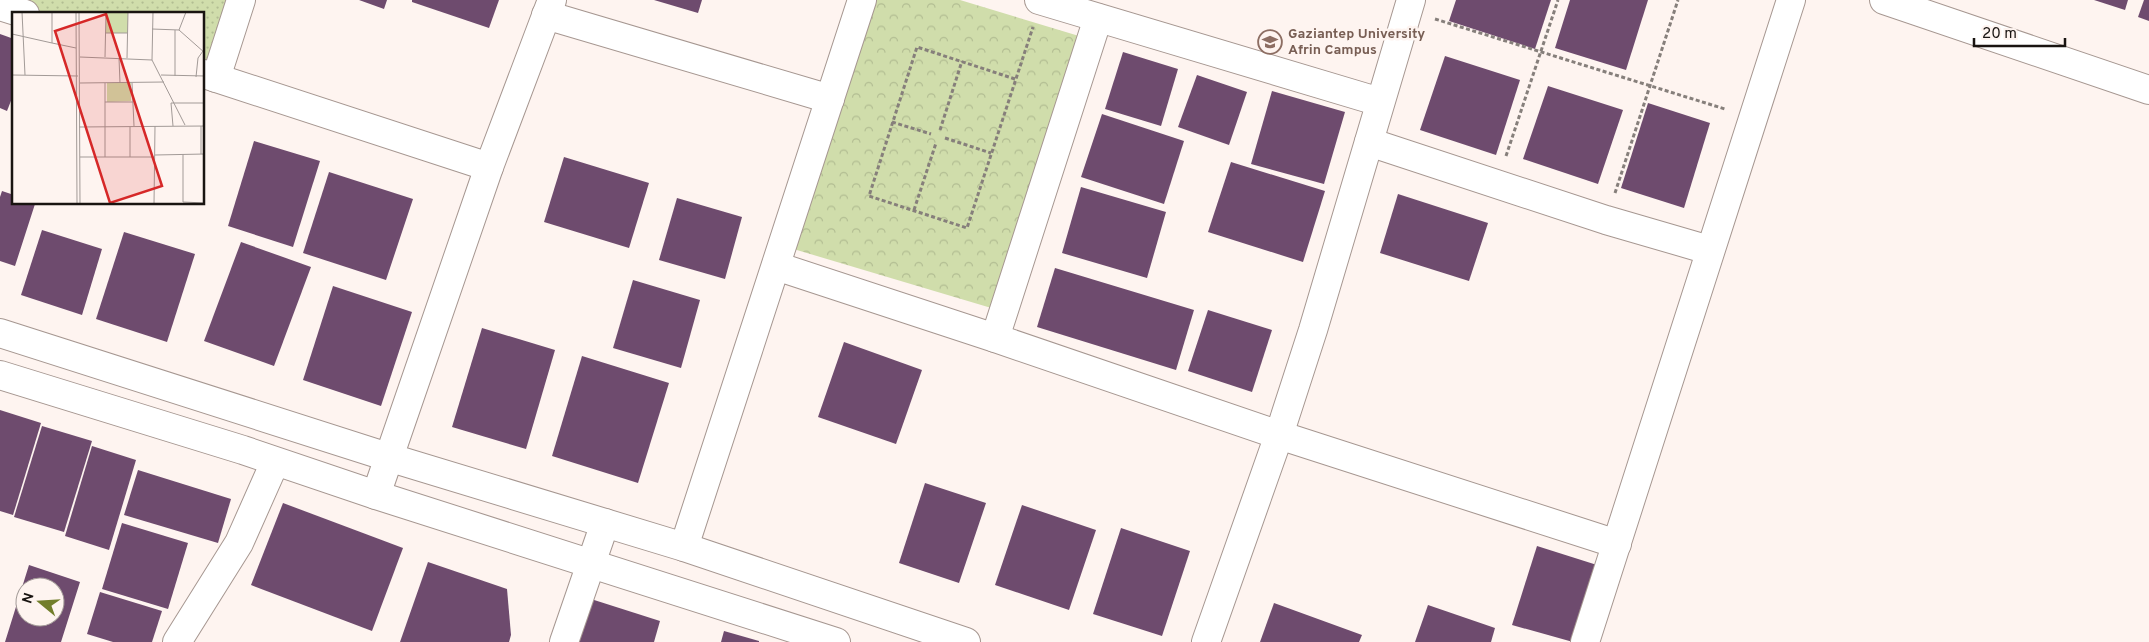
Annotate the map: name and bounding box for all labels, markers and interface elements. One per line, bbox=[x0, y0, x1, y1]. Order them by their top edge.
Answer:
inset map bbox=[12, 12, 205, 205]
scale bar bbox=[1974, 15, 2065, 47]
text: 20 m bbox=[1982, 25, 2017, 44]
place label: Gaziantep University Afrin Campus bbox=[1288, 26, 1425, 59]
school or university icon: Gaziantep University Afrin Campus bbox=[1257, 29, 1283, 55]
north arrow bbox=[15, 577, 65, 627]
text: N bbox=[19, 591, 39, 606]

